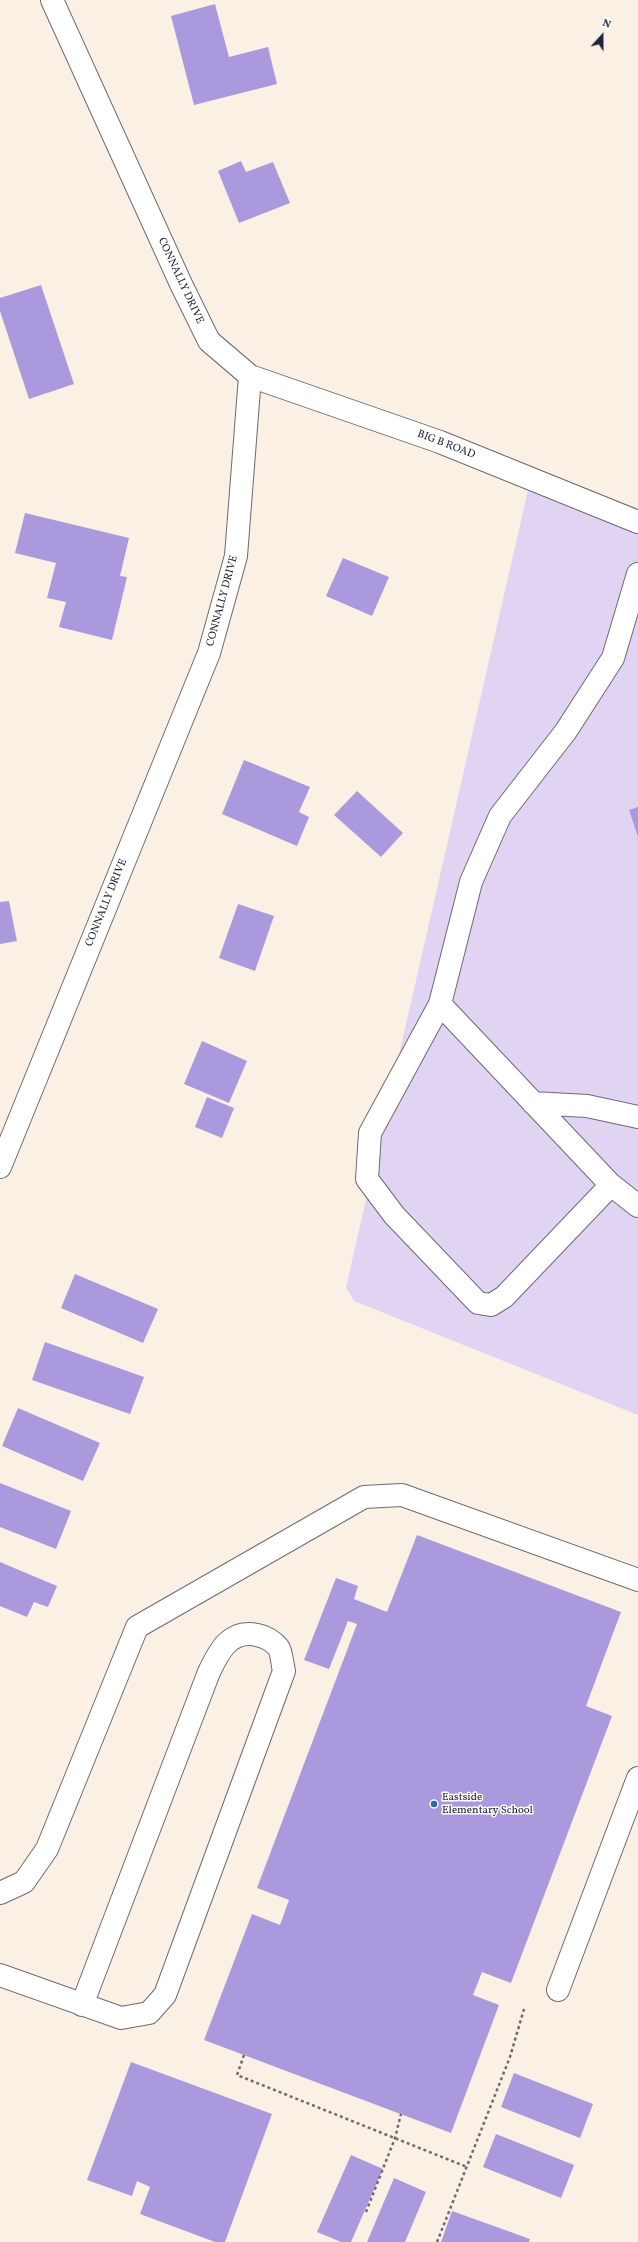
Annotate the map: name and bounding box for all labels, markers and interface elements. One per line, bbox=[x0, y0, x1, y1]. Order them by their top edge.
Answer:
north arrow bbox=[582, 16, 622, 56]
text: N bbox=[600, 16, 613, 33]
street label: CONNALLY DRIVE bbox=[154, 236, 206, 326]
street label: BIG B ROAD bbox=[415, 428, 477, 462]
street label: CONNALLY DRIVE bbox=[205, 554, 241, 648]
street label: CONNALLY DRIVE bbox=[83, 857, 131, 949]
place label: Eastside Elementary School bbox=[442, 1791, 533, 1817]
marker: Eastside Elementary School bbox=[429, 1799, 439, 1809]

